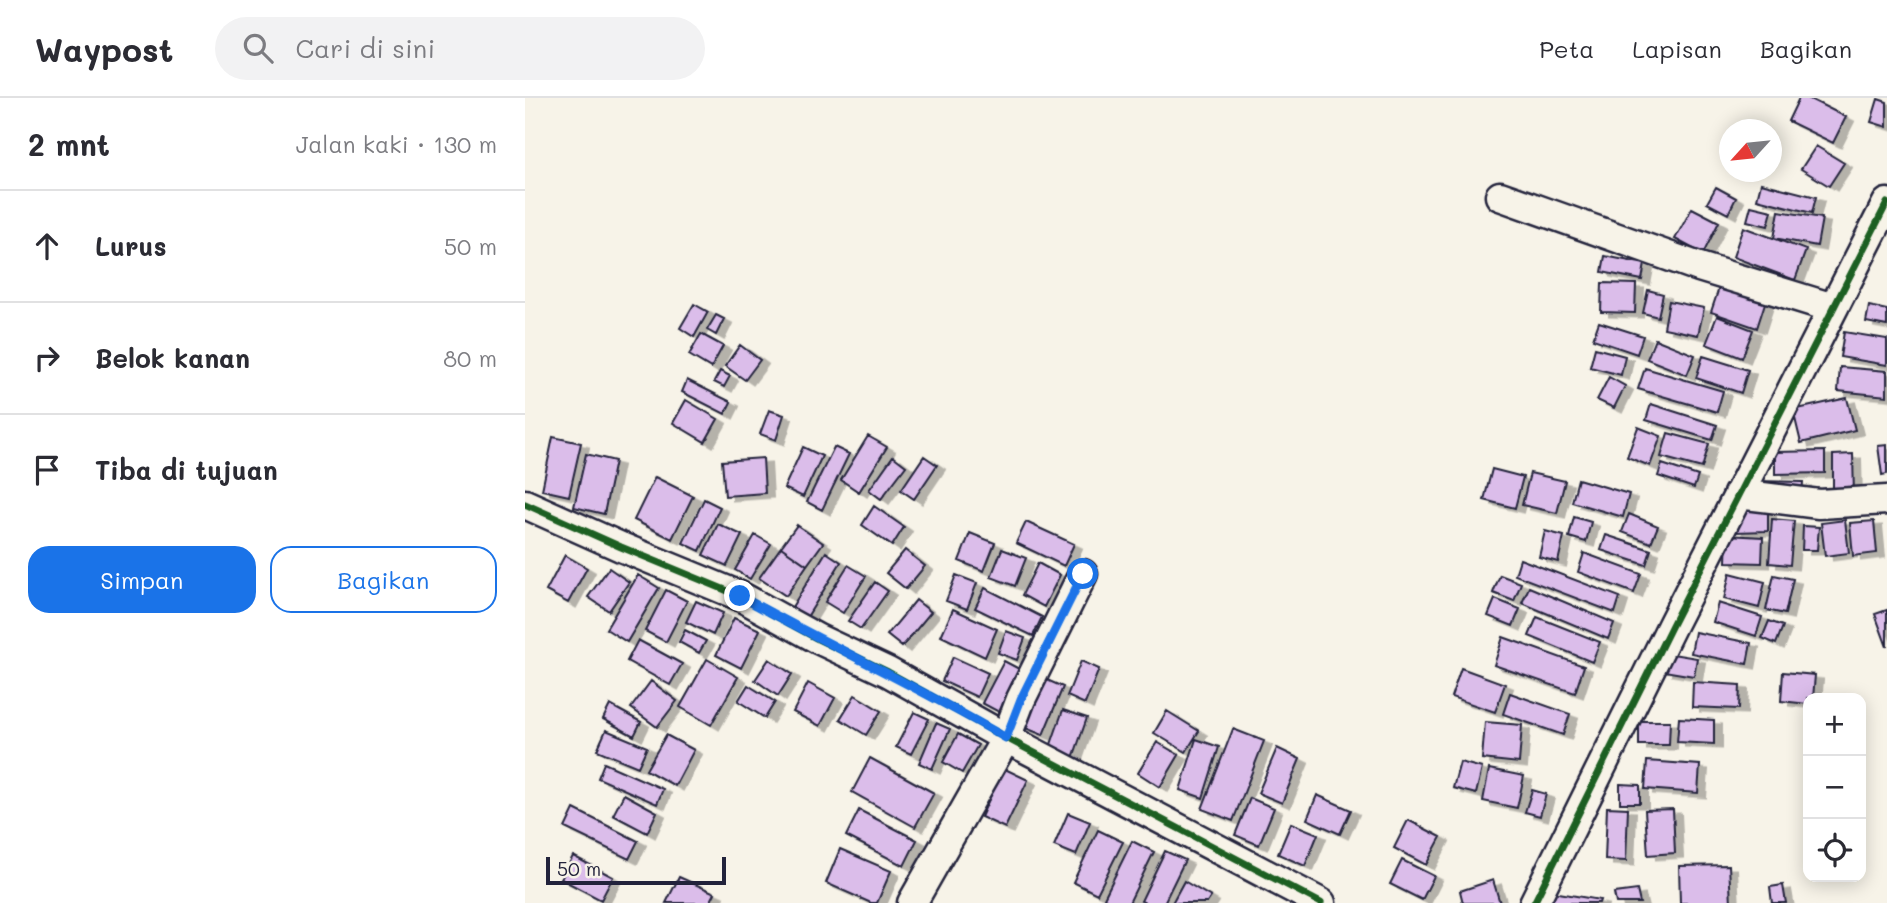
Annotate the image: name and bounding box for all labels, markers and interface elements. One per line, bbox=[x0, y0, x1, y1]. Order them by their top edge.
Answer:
search box bbox=[215, 17, 705, 80]
text: Waypost bbox=[35, 27, 173, 70]
icon: search bbox=[239, 29, 277, 67]
text: Cari di sini bbox=[295, 31, 435, 65]
text: Peta bbox=[1539, 33, 1594, 64]
text: Lapisan bbox=[1632, 33, 1722, 64]
text: Bagikan bbox=[1760, 33, 1852, 64]
north arrow bbox=[1719, 119, 1782, 182]
text: 2 mnt bbox=[28, 124, 110, 164]
text: Jalan kaki · 130 m bbox=[296, 129, 497, 159]
icon: ahead bbox=[28, 227, 66, 265]
text: Lurus bbox=[95, 229, 167, 263]
text: 50 m bbox=[444, 231, 497, 261]
icon: right bbox=[28, 339, 66, 377]
text: Belok kanan bbox=[95, 341, 250, 375]
text: 80 m bbox=[443, 343, 497, 373]
icon: arrive bbox=[28, 451, 66, 489]
text: Tiba di tujuan bbox=[95, 453, 278, 487]
button: Simpan bbox=[28, 546, 256, 613]
button: Bagikan bbox=[270, 546, 497, 613]
route start bbox=[1067, 558, 1098, 589]
route end bbox=[724, 580, 755, 611]
map controls bbox=[1803, 693, 1866, 882]
button: + bbox=[1803, 693, 1866, 756]
button: − bbox=[1803, 756, 1866, 819]
button: locate bbox=[1803, 819, 1866, 882]
scale bar bbox=[546, 854, 726, 886]
text: 50 m bbox=[557, 856, 601, 881]

